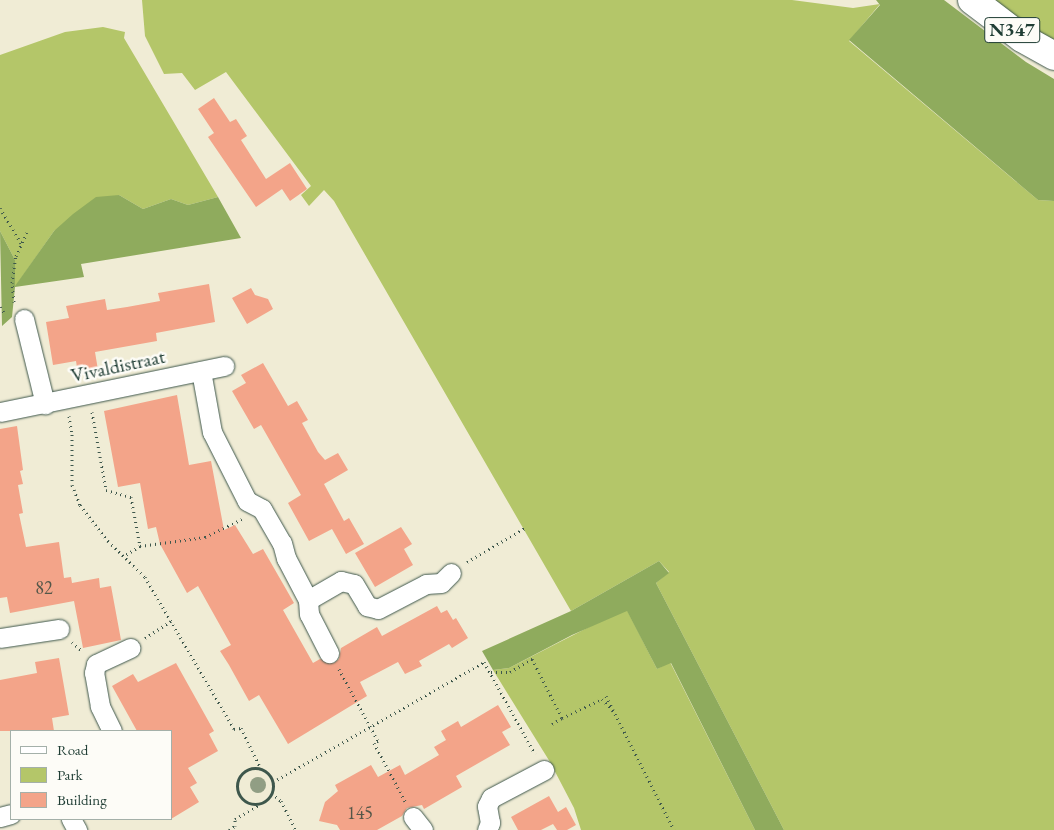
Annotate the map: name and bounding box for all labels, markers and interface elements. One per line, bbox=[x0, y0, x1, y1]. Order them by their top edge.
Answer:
road number: N347 bbox=[983, 14, 1041, 46]
street label: Vivaldistraat bbox=[69, 344, 167, 388]
house number: 82 bbox=[35, 577, 53, 599]
legend bbox=[10, 730, 172, 820]
text: Road bbox=[57, 740, 88, 759]
text: Park bbox=[57, 765, 83, 784]
text: Building bbox=[57, 790, 107, 809]
house number: 145 bbox=[347, 802, 373, 824]

